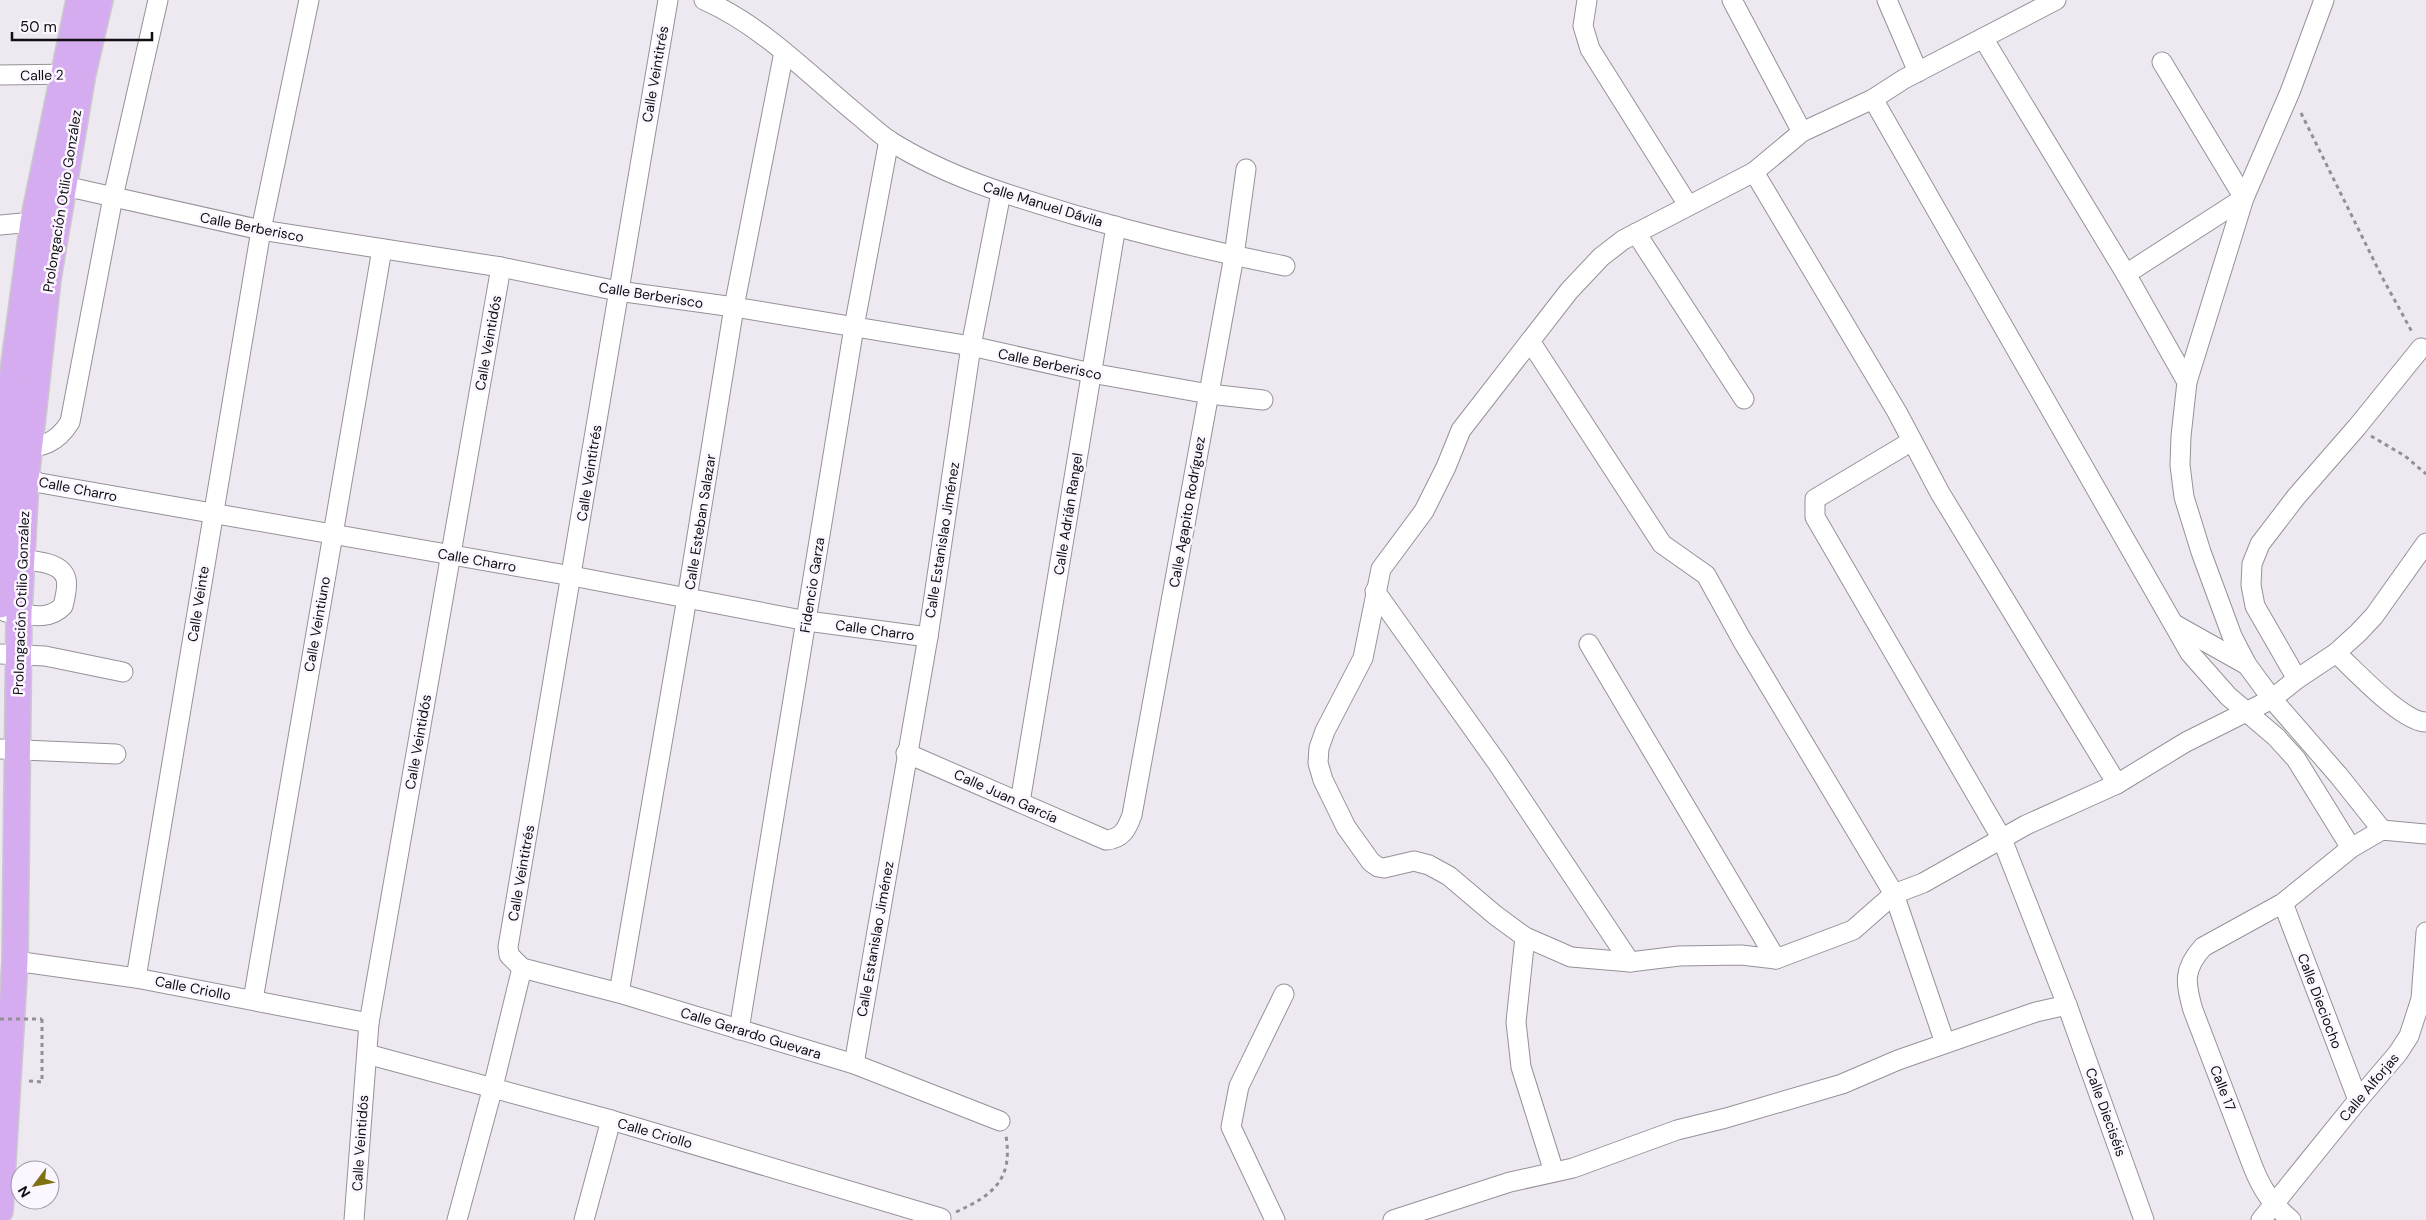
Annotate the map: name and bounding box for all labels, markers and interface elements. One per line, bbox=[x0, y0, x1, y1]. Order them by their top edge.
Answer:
scale bar bbox=[12, 10, 152, 42]
text: 50 m bbox=[20, 17, 57, 37]
street label: Calle Veintitrés bbox=[638, 24, 672, 124]
street label: Calle 2 bbox=[20, 66, 64, 84]
street label: Prolongación Otilio González bbox=[39, 109, 85, 293]
street label: Calle Manuel Dávila bbox=[981, 177, 1105, 231]
street label: Calle Berberisco bbox=[198, 208, 306, 246]
street label: Calle Berberisco bbox=[597, 278, 705, 312]
street label: Calle Veintidós bbox=[471, 294, 505, 392]
street label: Calle Berberisco bbox=[996, 344, 1104, 384]
street label: Calle Veintitrés bbox=[572, 423, 606, 523]
street label: Calle Agapito Rodríguez bbox=[1165, 435, 1209, 589]
street label: Calle Adrián Rangel bbox=[1049, 452, 1087, 576]
street label: Calle Esteban Salazar bbox=[680, 453, 720, 591]
street label: Calle Estanislao Jiménez bbox=[921, 461, 963, 619]
street label: Calle Charro bbox=[37, 473, 119, 505]
street label: Prolongación Otilio González bbox=[9, 511, 33, 695]
street label: Fidencio Garza bbox=[796, 536, 828, 634]
street label: Calle Charro bbox=[436, 544, 518, 576]
street label: Calle Veinte bbox=[183, 565, 213, 643]
street label: Calle Veintiuno bbox=[300, 575, 334, 673]
street label: Calle Charro bbox=[834, 616, 916, 644]
street label: Calle Veintidós bbox=[401, 693, 435, 791]
street label: Calle Juan García bbox=[951, 765, 1061, 827]
street label: Calle Veintitrés bbox=[504, 823, 538, 923]
street label: Calle Estanislao Jiménez bbox=[852, 860, 898, 1018]
street label: Calle Dieciocho bbox=[2294, 951, 2346, 1051]
street label: Calle Criollo bbox=[153, 972, 233, 1004]
street label: Calle Gerardo Guevara bbox=[678, 1003, 824, 1063]
street label: Calle Alforjas bbox=[2335, 1049, 2403, 1125]
street label: Calle 17 bbox=[2206, 1063, 2240, 1113]
street label: Calle Dieciséis bbox=[2082, 1065, 2130, 1159]
street label: Calle Veintidós bbox=[348, 1094, 372, 1192]
street label: Calle Criollo bbox=[616, 1114, 694, 1152]
north arrow bbox=[10, 1160, 60, 1210]
text: N bbox=[14, 1183, 34, 1201]

